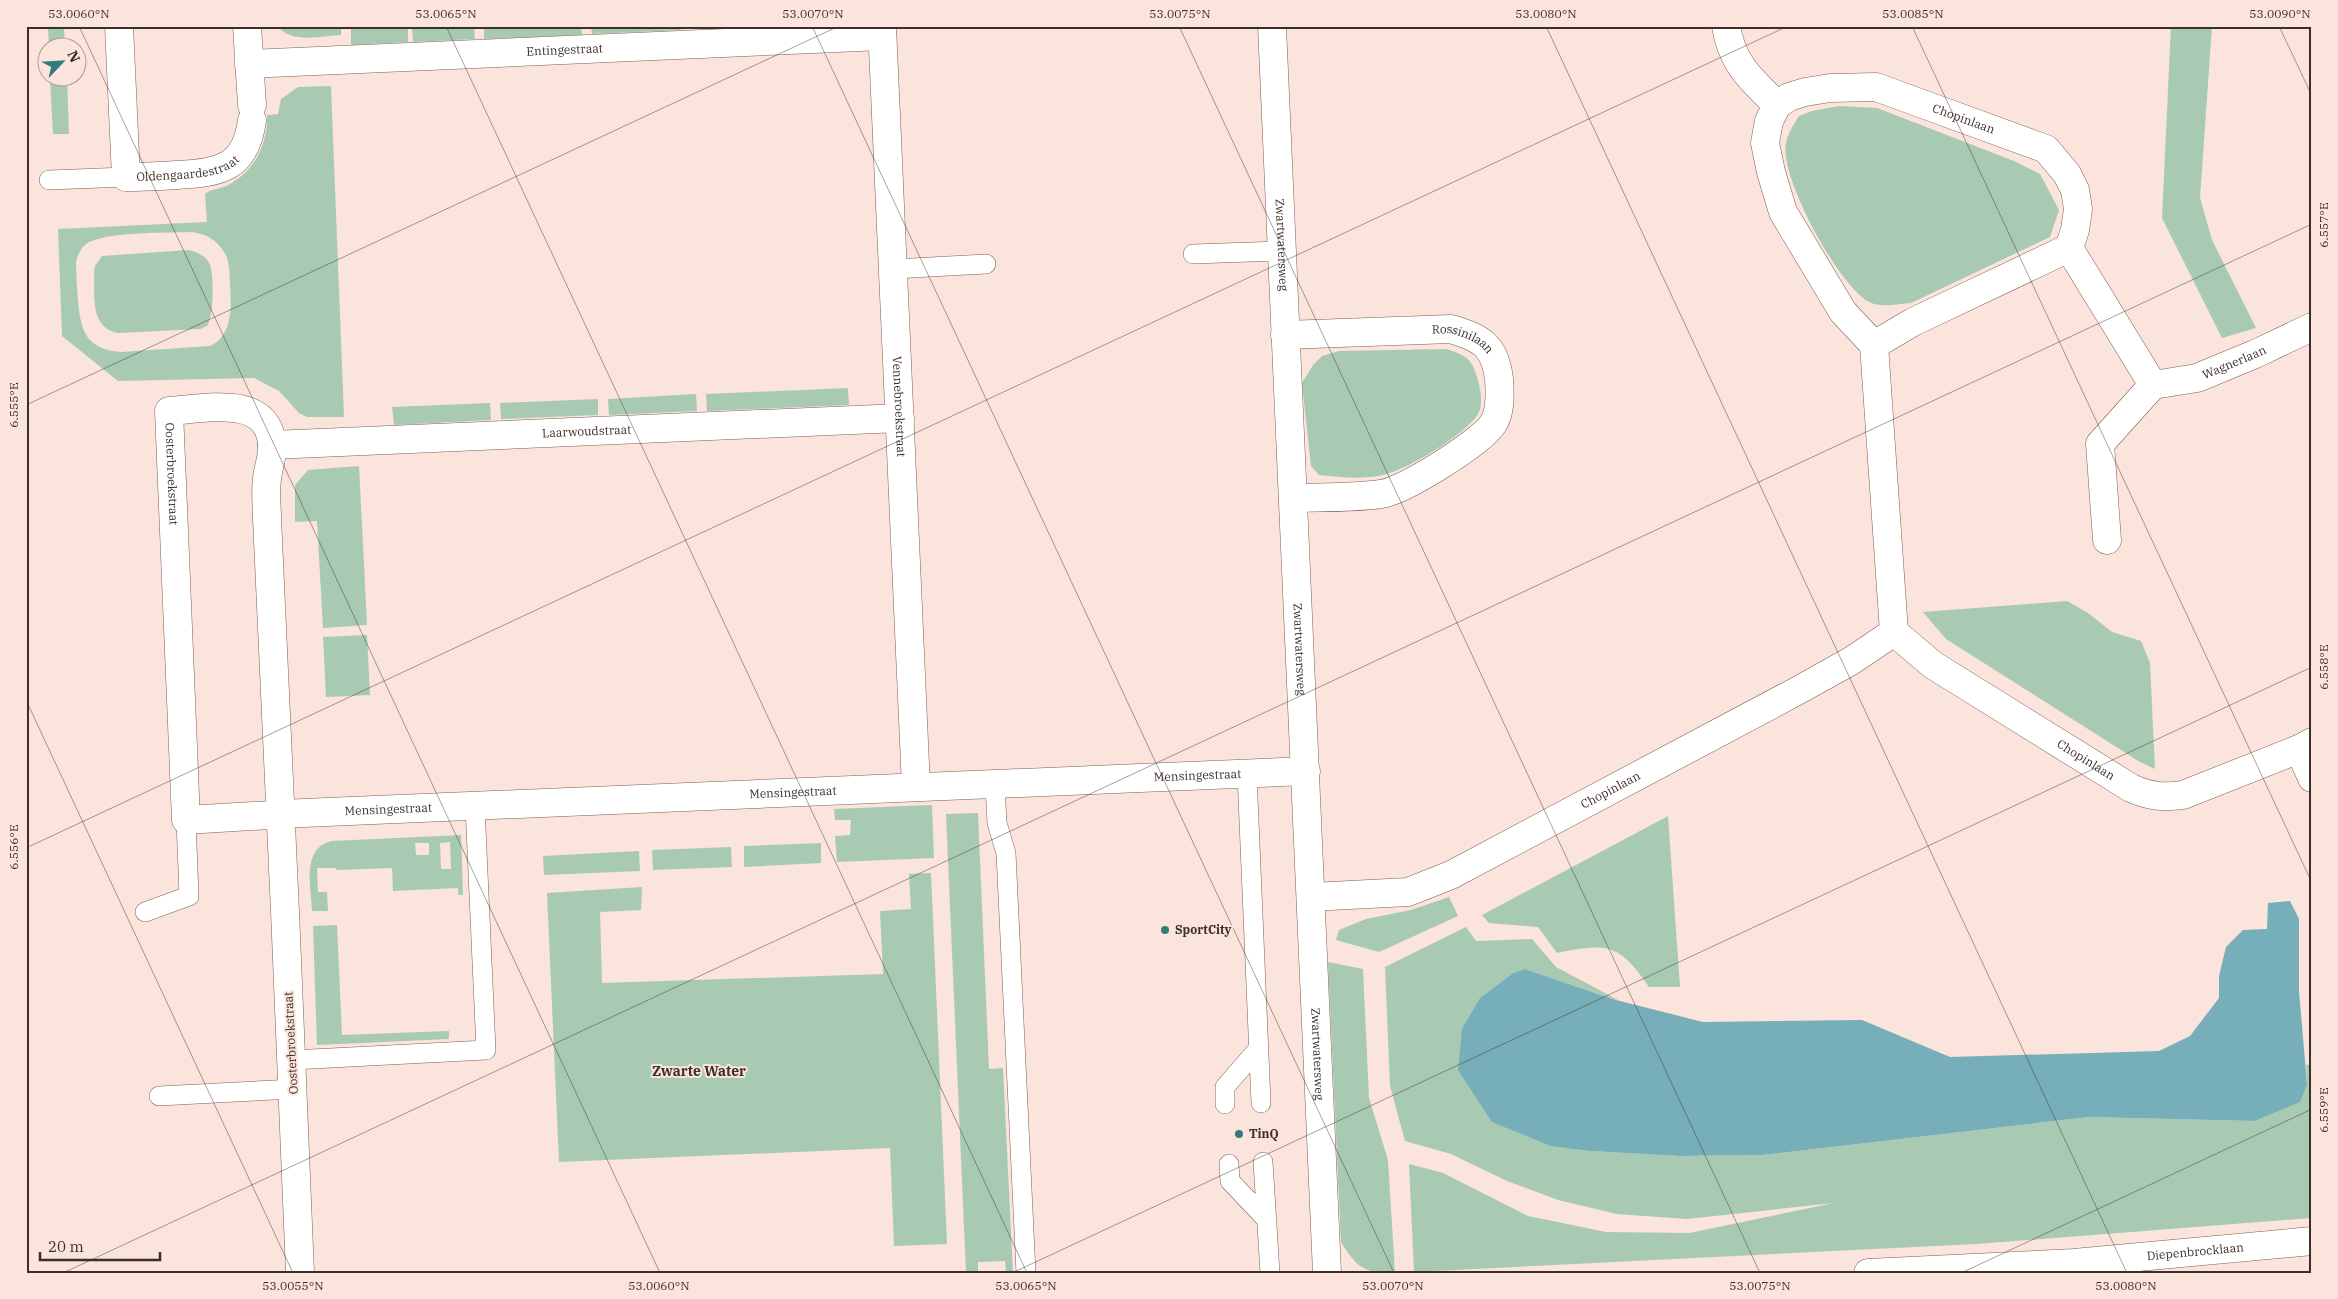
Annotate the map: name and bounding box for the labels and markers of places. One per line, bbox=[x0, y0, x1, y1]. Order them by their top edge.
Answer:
place label: SportCity bbox=[1175, 922, 1231, 937]
marker: SportCity bbox=[1159, 924, 1171, 936]
place label: TinQ bbox=[1249, 1126, 1279, 1141]
marker: TinQ bbox=[1233, 1128, 1245, 1140]

